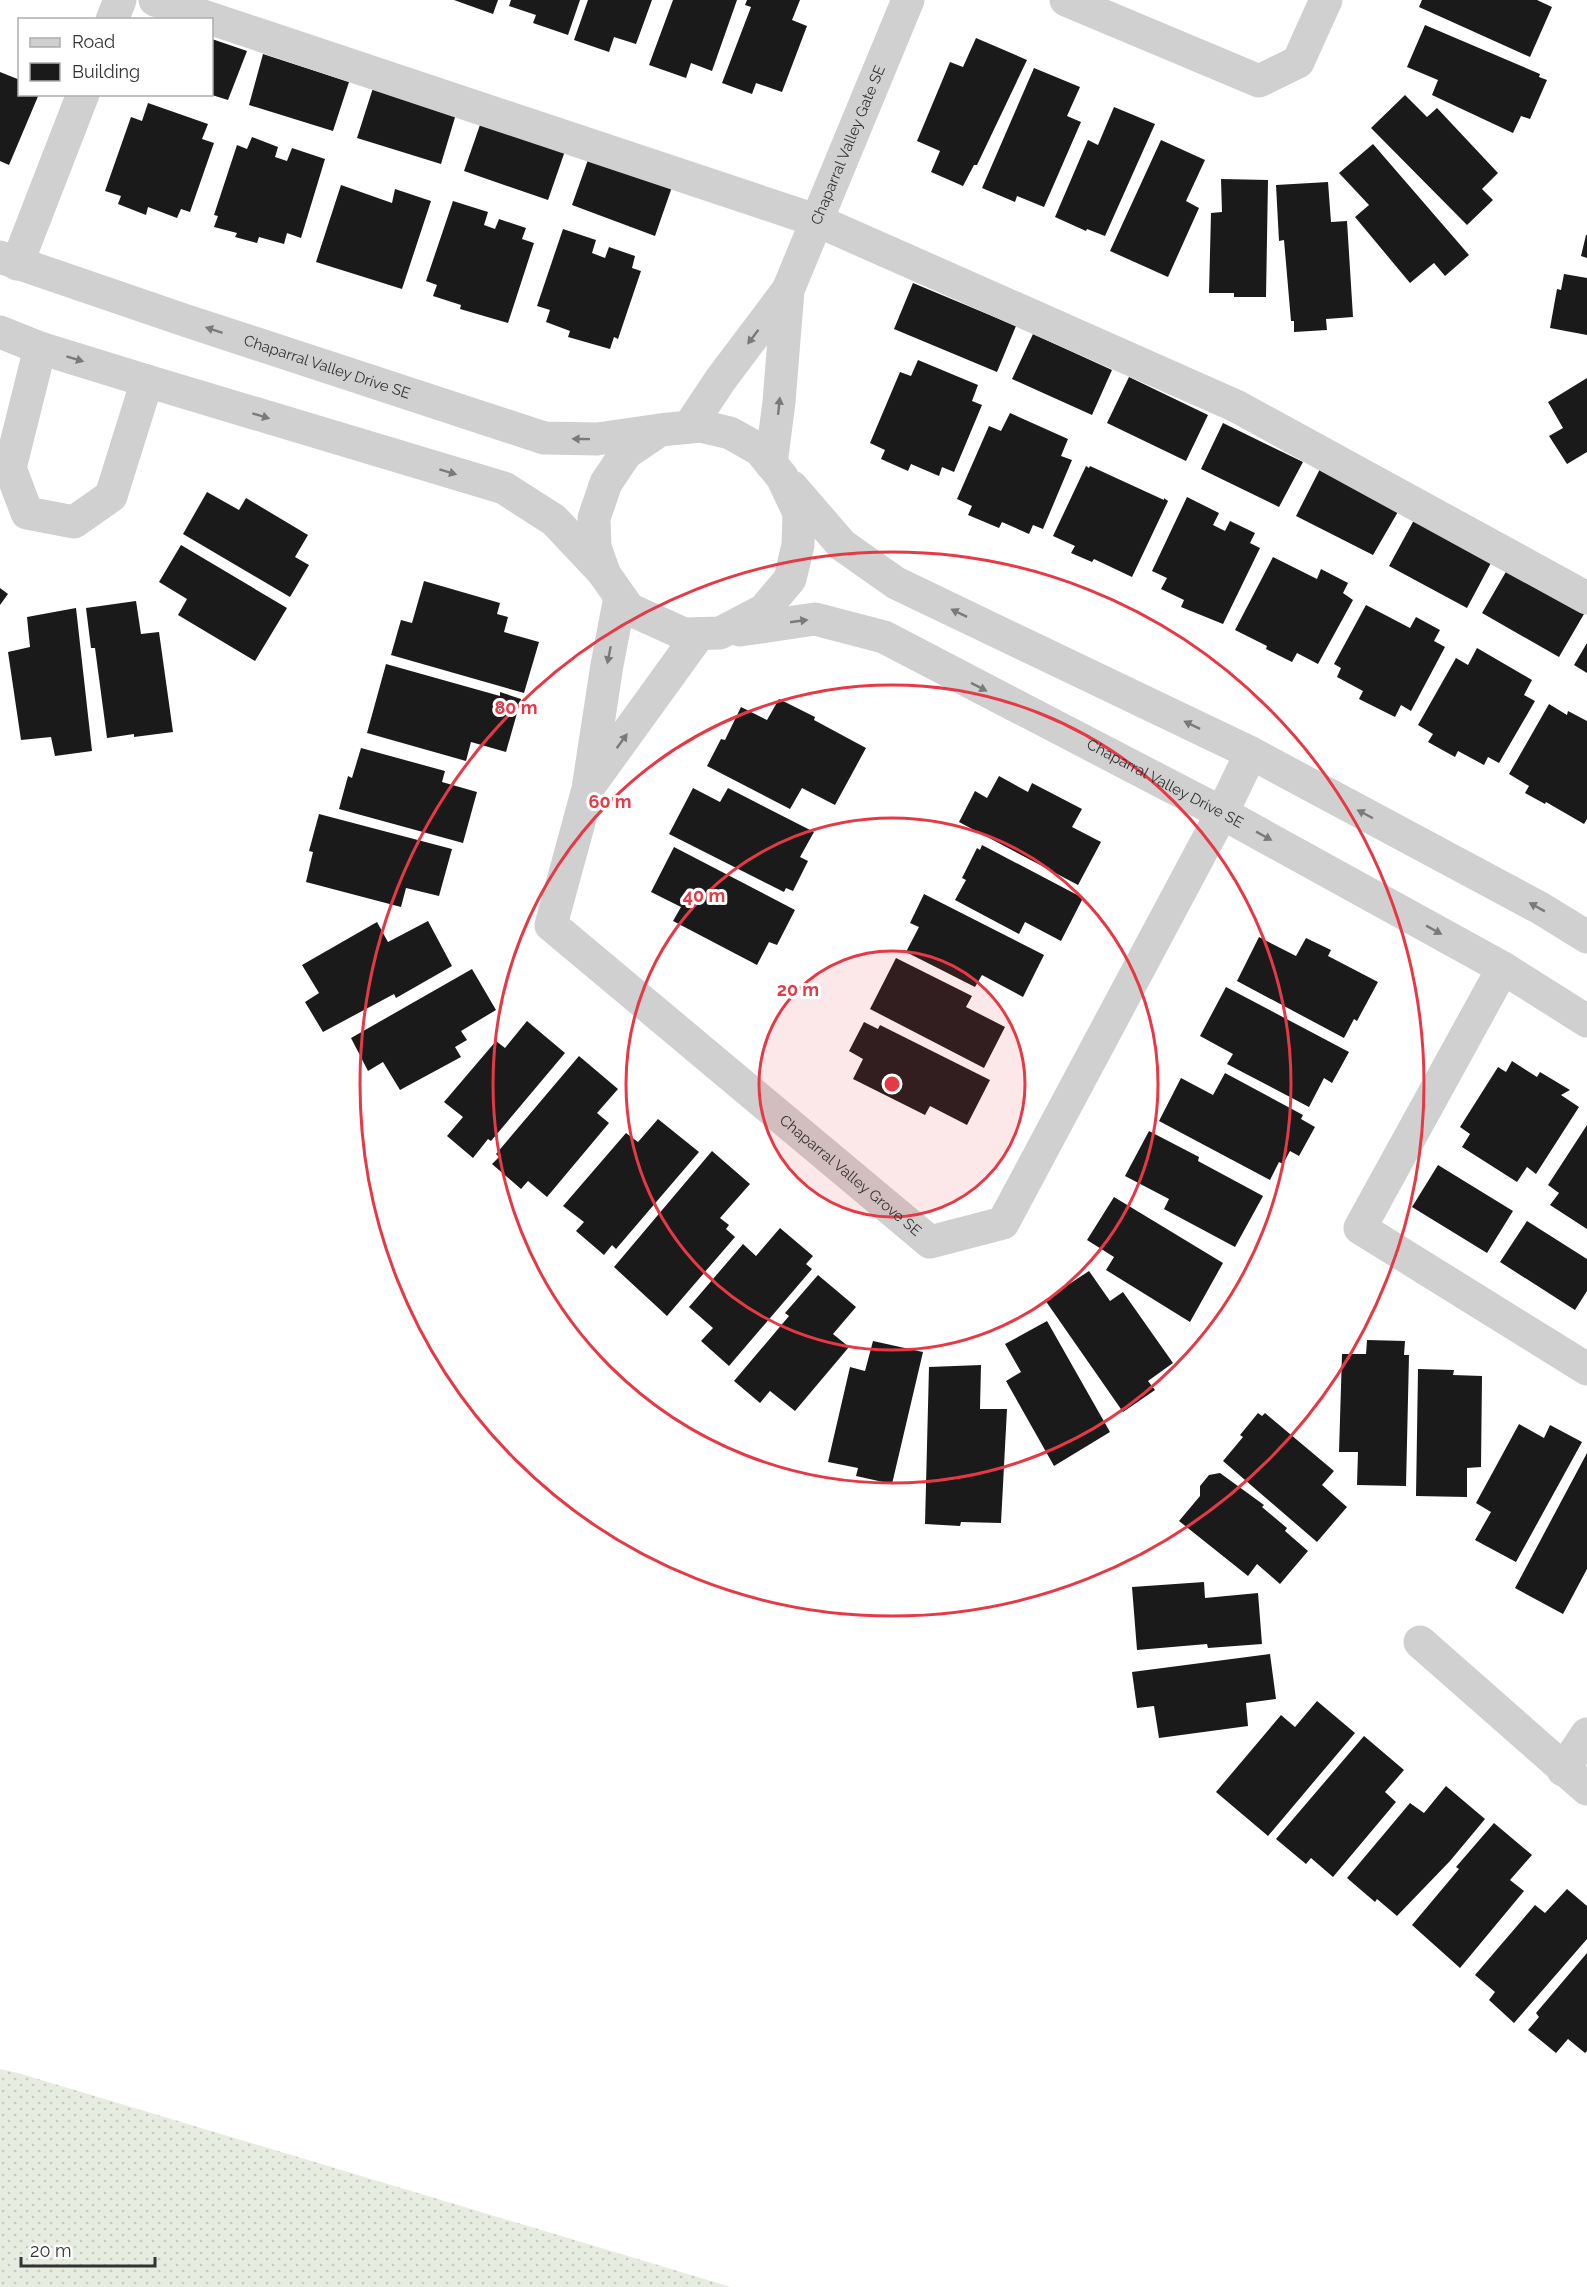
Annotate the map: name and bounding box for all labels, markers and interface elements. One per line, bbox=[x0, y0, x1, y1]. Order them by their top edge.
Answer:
legend bbox=[18, 18, 213, 96]
text: Road bbox=[72, 31, 115, 52]
text: Building bbox=[72, 61, 140, 82]
street label: Chaparral Valley Gate SE bbox=[807, 63, 889, 227]
one-way arrow bbox=[205, 325, 223, 334]
one-way arrow bbox=[746, 329, 759, 345]
street label: Chaparral Valley Drive SE bbox=[241, 331, 413, 403]
one-way arrow bbox=[66, 355, 84, 364]
one-way arrow bbox=[774, 396, 784, 415]
one-way arrow bbox=[252, 412, 270, 421]
one-way arrow bbox=[572, 434, 591, 443]
one-way arrow bbox=[439, 468, 457, 477]
one-way arrow bbox=[951, 609, 968, 618]
one-way arrow bbox=[789, 617, 808, 626]
one-way arrow bbox=[604, 646, 613, 665]
one-way arrow bbox=[971, 682, 988, 691]
text: 80 m bbox=[494, 697, 538, 718]
one-way arrow bbox=[1183, 720, 1200, 729]
one-way arrow bbox=[615, 733, 627, 748]
street label: Chaparral Valley Drive SE bbox=[1084, 735, 1246, 832]
text: 60 m bbox=[588, 791, 632, 812]
one-way arrow bbox=[1356, 809, 1373, 819]
one-way arrow bbox=[1255, 830, 1272, 840]
text: 40 m bbox=[683, 885, 725, 906]
one-way arrow bbox=[1528, 902, 1545, 912]
one-way arrow bbox=[1426, 925, 1443, 935]
text: 20 m bbox=[777, 979, 819, 1000]
centre of rings bbox=[882, 1074, 902, 1094]
street label: Chaparral Valley Grove SE bbox=[776, 1111, 925, 1240]
scale bar bbox=[21, 2230, 154, 2268]
text: 20 m bbox=[30, 2240, 72, 2261]

